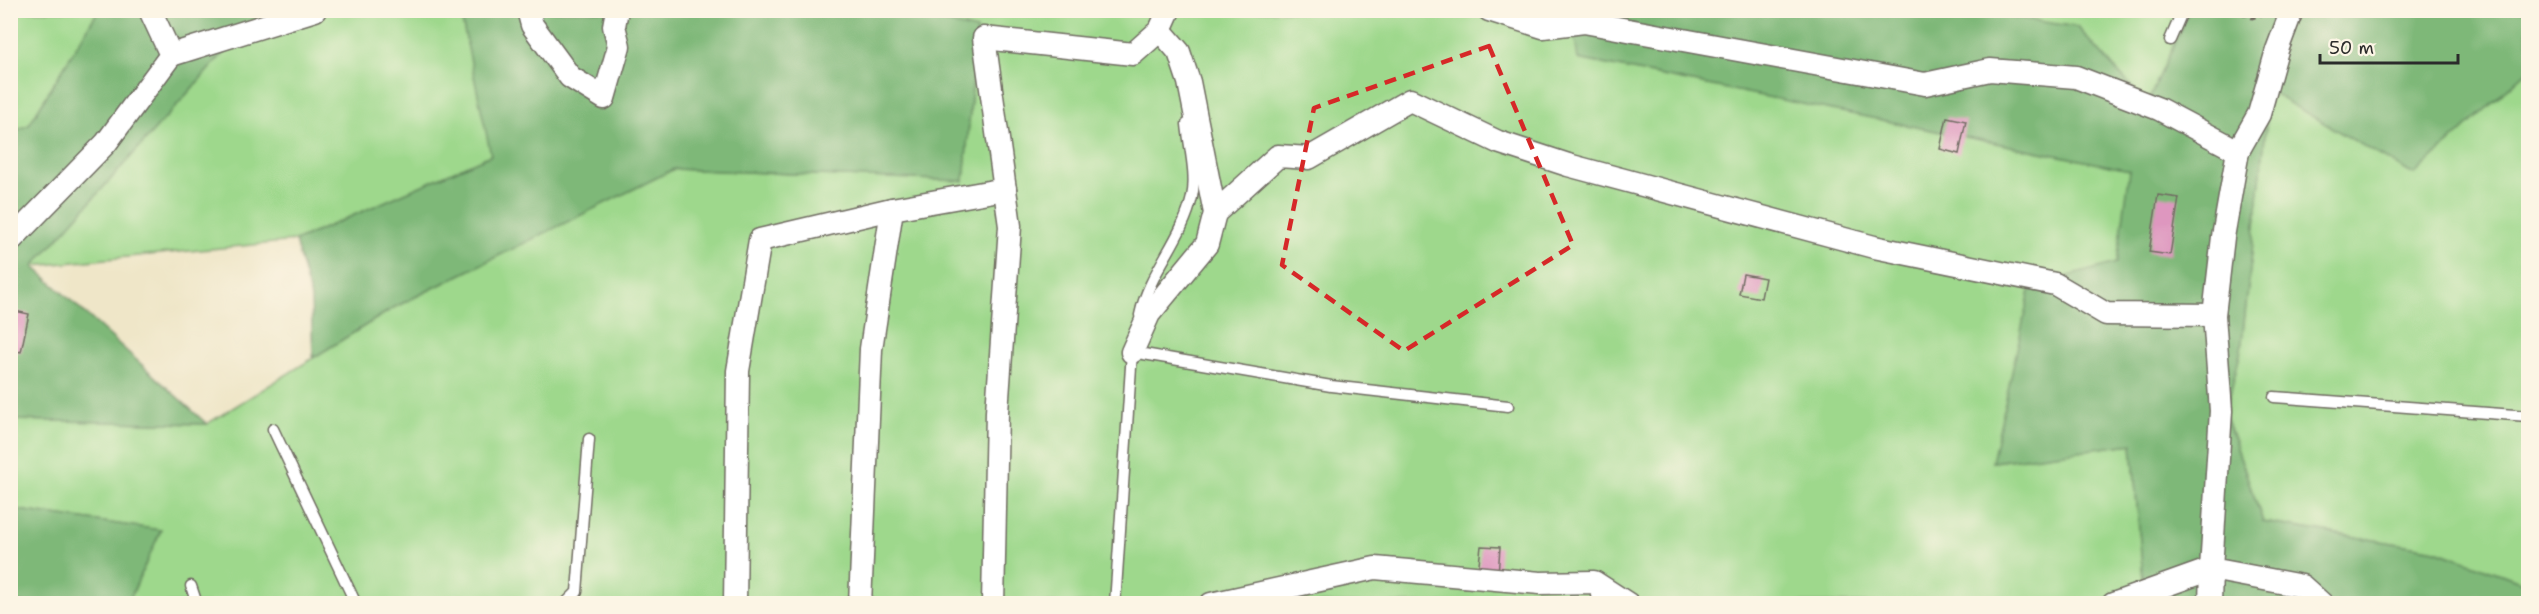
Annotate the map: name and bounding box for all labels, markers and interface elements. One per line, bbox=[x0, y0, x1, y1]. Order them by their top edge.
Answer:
scale bar bbox=[2320, 27, 2458, 65]
text: 50 m bbox=[2329, 36, 2374, 60]

